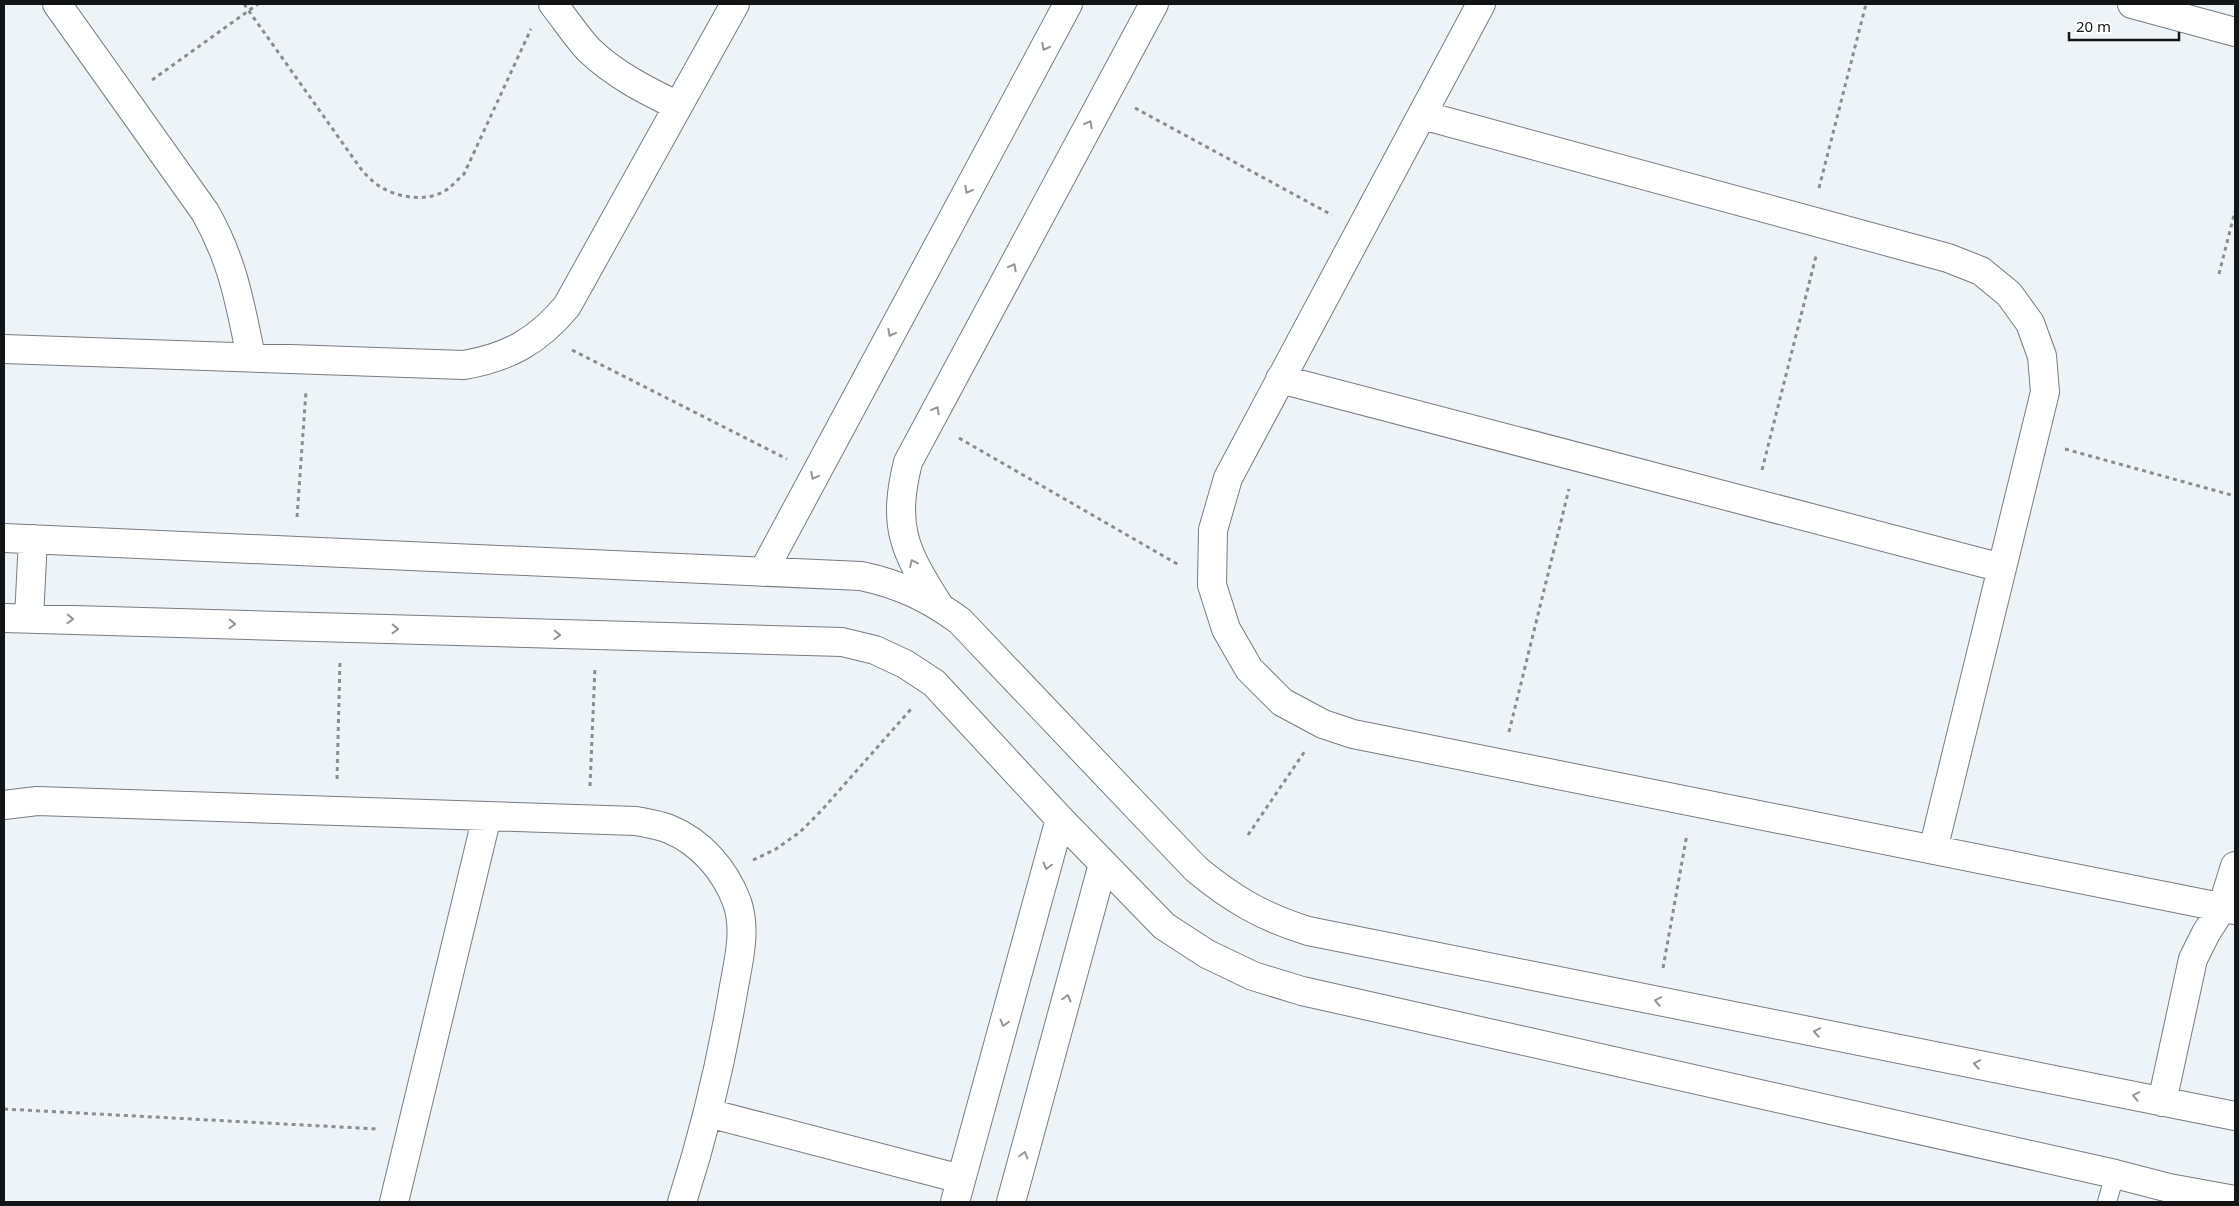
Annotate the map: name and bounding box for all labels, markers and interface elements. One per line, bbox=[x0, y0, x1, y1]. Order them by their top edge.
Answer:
scale bar bbox=[2069, 10, 2179, 42]
text: 20 m bbox=[2076, 16, 2111, 36]
one-way arrow bbox=[1041, 41, 1051, 50]
one-way arrow bbox=[1083, 120, 1093, 129]
one-way arrow bbox=[964, 185, 974, 194]
one-way arrow bbox=[1007, 263, 1017, 272]
one-way arrow bbox=[887, 328, 897, 337]
one-way arrow bbox=[930, 406, 940, 415]
one-way arrow bbox=[811, 471, 821, 480]
one-way arrow bbox=[909, 559, 920, 568]
one-way arrow bbox=[66, 614, 74, 624]
one-way arrow bbox=[229, 619, 237, 629]
one-way arrow bbox=[391, 624, 399, 635]
one-way arrow bbox=[553, 629, 561, 640]
one-way arrow bbox=[1042, 862, 1053, 871]
one-way arrow bbox=[1061, 994, 1072, 1003]
one-way arrow bbox=[1654, 996, 1662, 1006]
one-way arrow bbox=[999, 1019, 1010, 1027]
one-way arrow bbox=[1813, 1028, 1822, 1038]
one-way arrow bbox=[1972, 1060, 1981, 1070]
one-way arrow bbox=[2132, 1092, 2140, 1102]
one-way arrow bbox=[1018, 1151, 1029, 1160]

